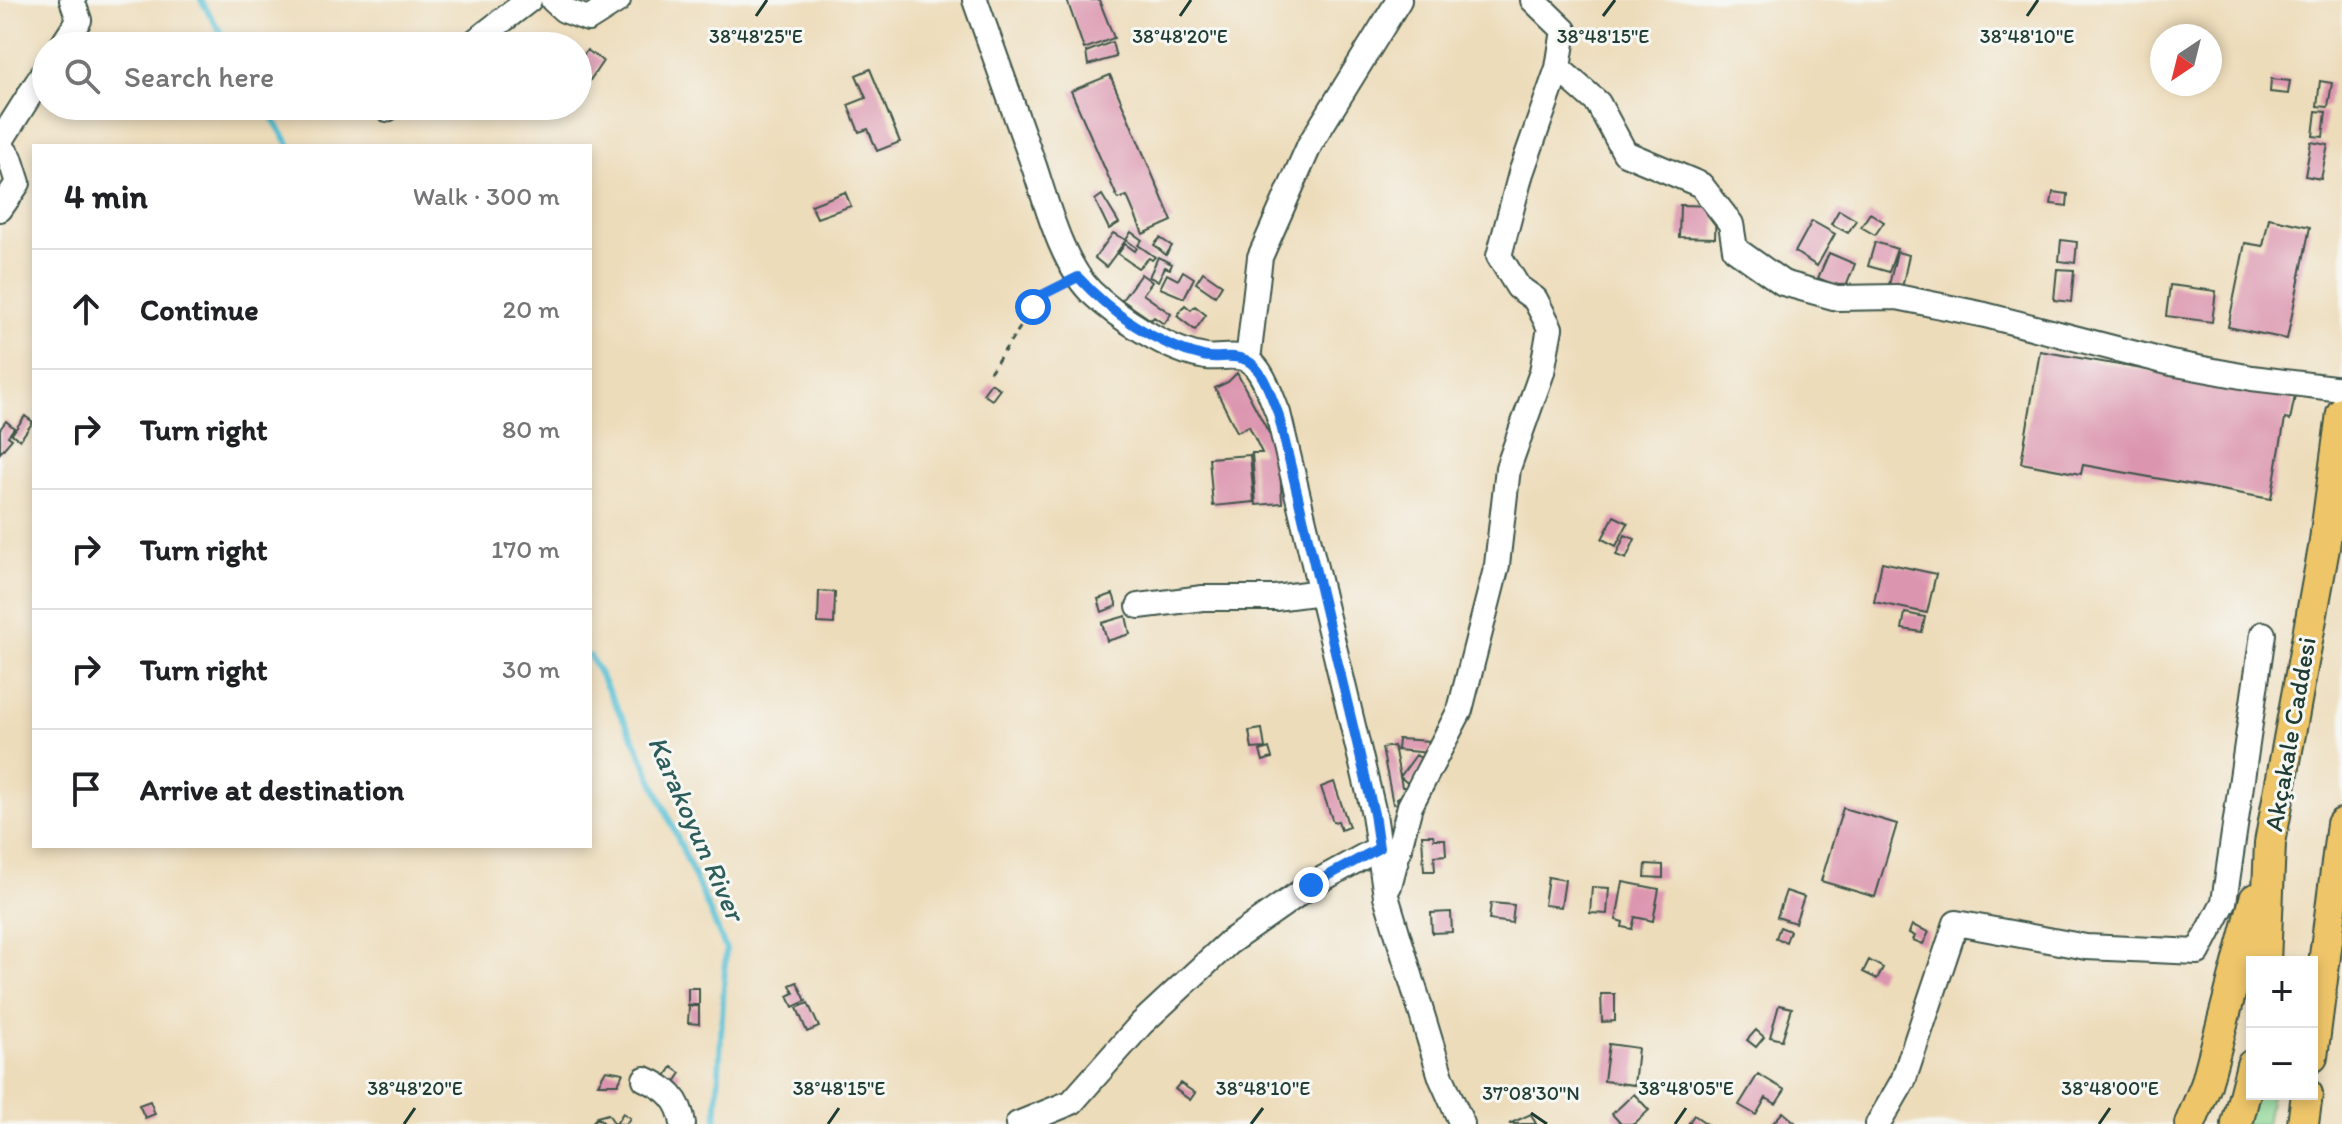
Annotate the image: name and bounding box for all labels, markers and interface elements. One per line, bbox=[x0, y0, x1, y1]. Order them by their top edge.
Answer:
text: 38°48'25"E bbox=[709, 24, 803, 48]
text: 38°48'20"E bbox=[1132, 24, 1228, 48]
text: 38°48'15"E bbox=[1557, 24, 1649, 48]
text: 38°48'10"E bbox=[1980, 24, 2074, 48]
north arrow bbox=[2150, 24, 2222, 96]
search box bbox=[32, 32, 592, 120]
icon: search bbox=[60, 54, 104, 98]
text: Search here bbox=[124, 58, 274, 95]
text: 4 min bbox=[64, 176, 148, 217]
text: Walk · 300 m bbox=[413, 180, 560, 212]
icon: ahead bbox=[64, 287, 108, 331]
route start bbox=[1015, 289, 1051, 325]
text: Continue bbox=[140, 291, 259, 328]
text: 20 m bbox=[503, 293, 560, 325]
icon: right bbox=[64, 407, 108, 451]
text: Turn right bbox=[140, 411, 268, 448]
text: 80 m bbox=[502, 413, 560, 445]
icon: right bbox=[64, 527, 108, 571]
text: Turn right bbox=[140, 531, 268, 568]
text: 170 m bbox=[491, 533, 560, 565]
street label: Akçakale Caddesi bbox=[2257, 634, 2323, 834]
icon: right bbox=[64, 647, 108, 691]
text: Turn right bbox=[140, 651, 268, 688]
text: 30 m bbox=[502, 653, 560, 685]
water label: Karakoyun River bbox=[641, 730, 754, 928]
icon: arrive bbox=[64, 767, 108, 811]
text: Arrive at destination bbox=[140, 771, 404, 808]
route end bbox=[1293, 867, 1329, 903]
map controls bbox=[2246, 956, 2318, 1100]
button: + bbox=[2246, 956, 2318, 1028]
button: − bbox=[2246, 1028, 2318, 1100]
text: 38°48'20"E bbox=[367, 1076, 463, 1100]
text: 38°48'15"E bbox=[793, 1076, 885, 1100]
text: 38°48'10"E bbox=[1216, 1076, 1310, 1100]
text: 38°48'05"E bbox=[1638, 1076, 1734, 1100]
text: 38°48'00"E bbox=[2061, 1076, 2159, 1100]
text: 37°08'30"N bbox=[1482, 1081, 1580, 1105]

